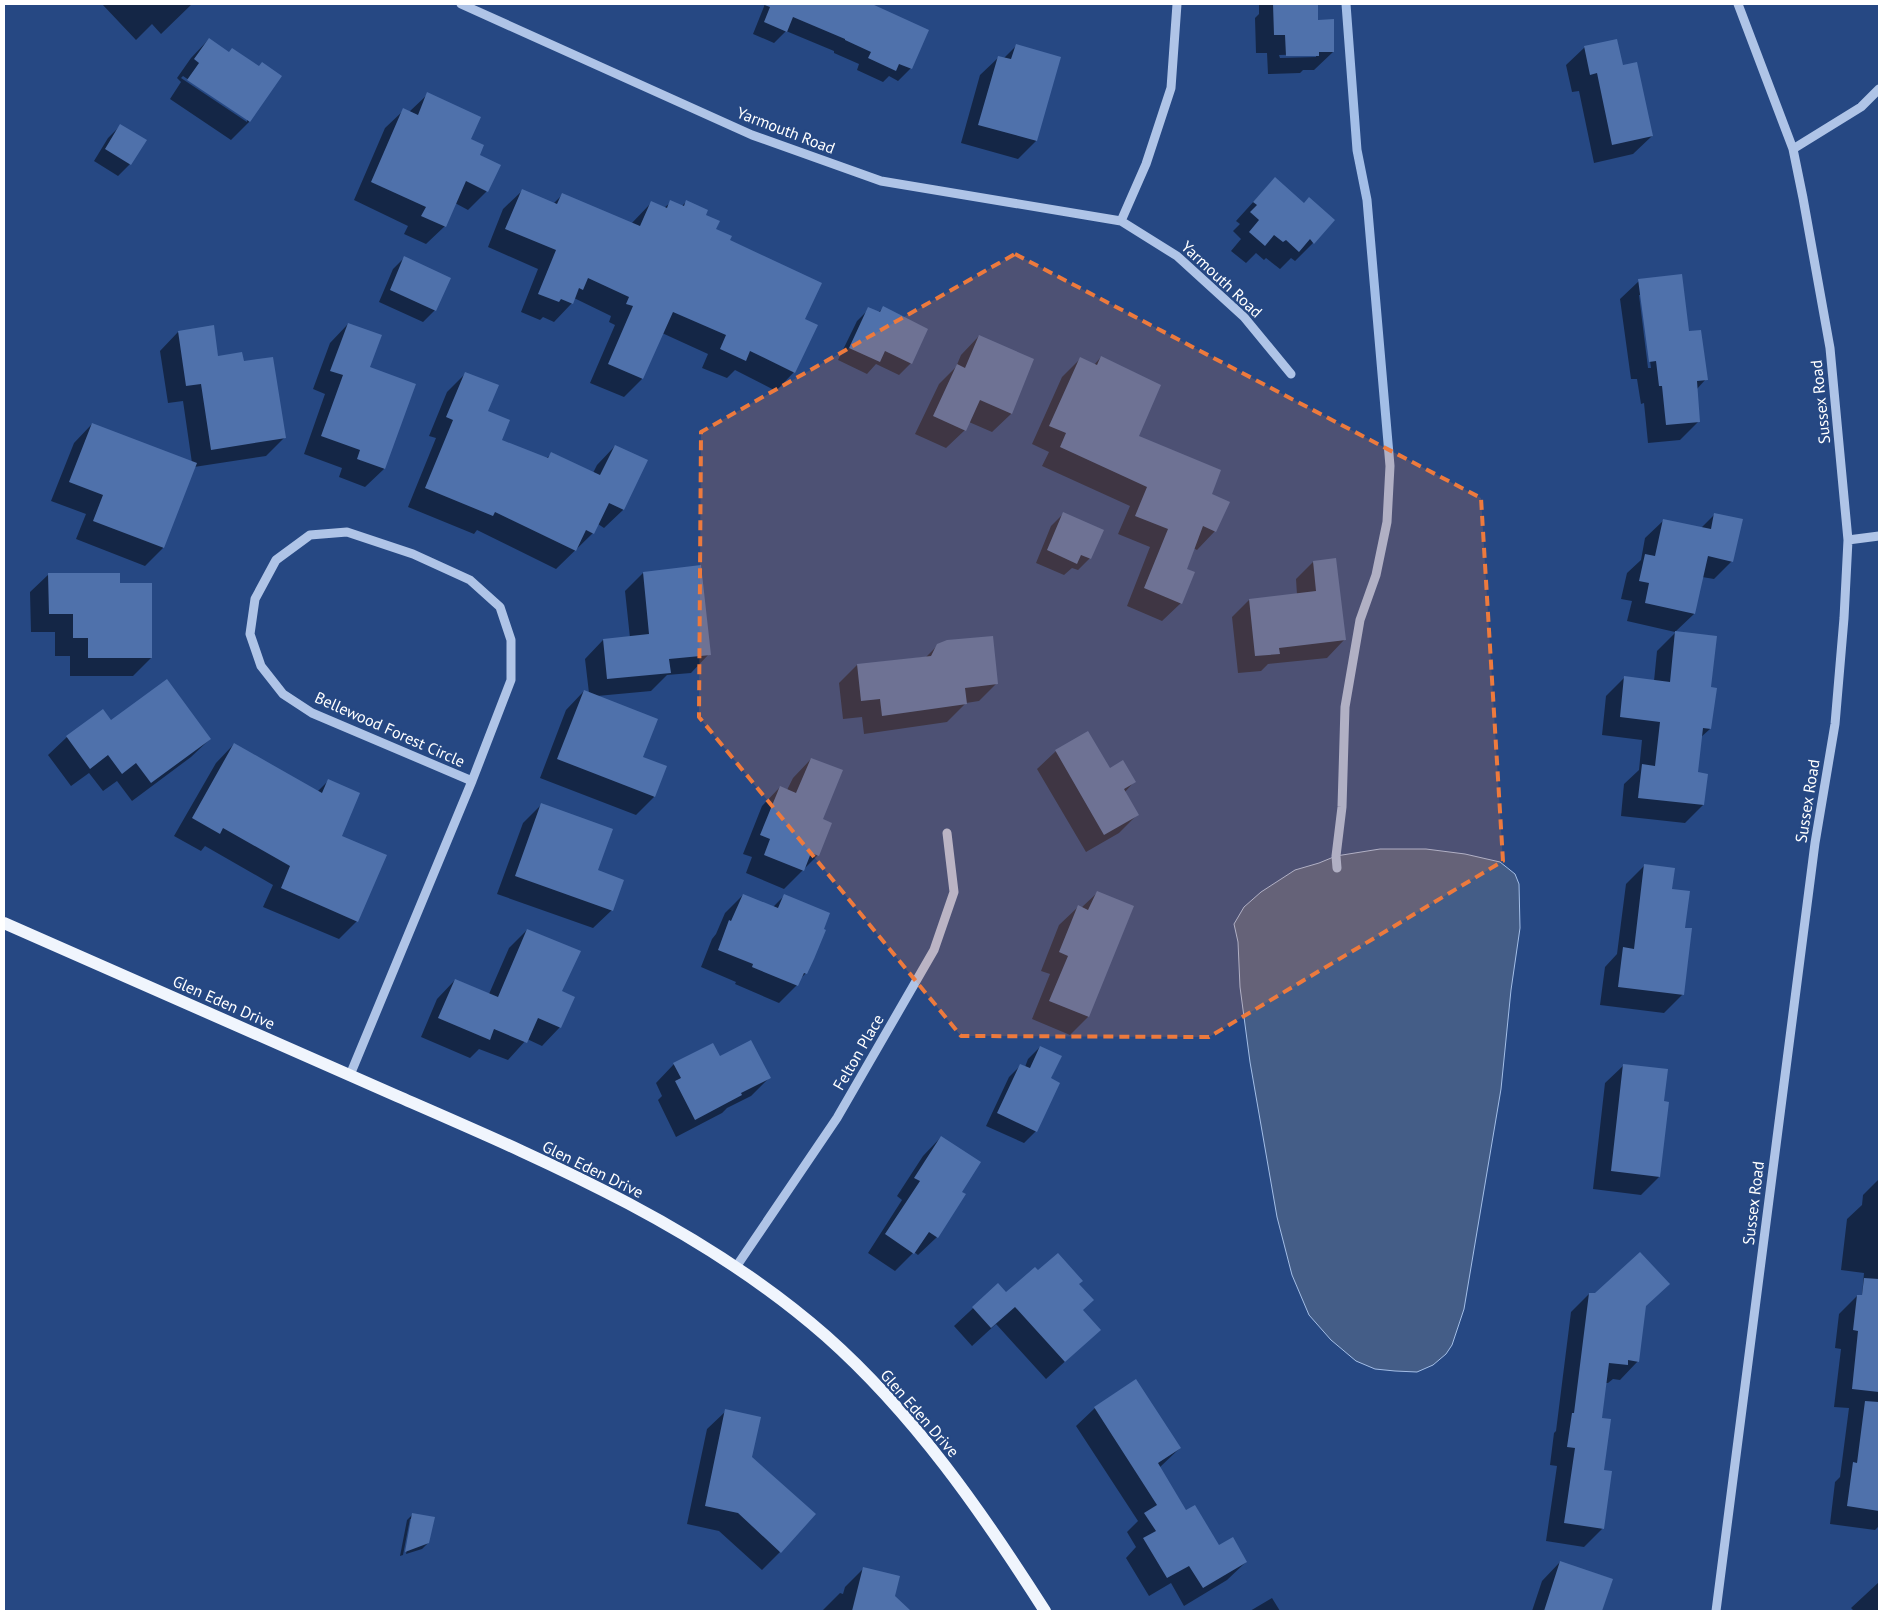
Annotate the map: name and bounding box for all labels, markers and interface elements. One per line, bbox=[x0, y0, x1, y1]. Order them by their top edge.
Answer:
street label: Yarmouth Road bbox=[734, 102, 838, 158]
street label: Yarmouth Road bbox=[1177, 236, 1267, 322]
street label: Sussex Road bbox=[1806, 359, 1834, 445]
street label: Bellewood Forest Circle bbox=[312, 687, 468, 771]
street label: Sussex Road bbox=[1791, 758, 1823, 844]
street label: Glen Eden Drive bbox=[170, 971, 278, 1033]
street label: Felton Place bbox=[828, 1010, 888, 1094]
street label: Glen Eden Drive bbox=[539, 1136, 647, 1202]
street label: Sussex Road bbox=[1738, 1160, 1768, 1246]
street label: Glen Eden Drive bbox=[876, 1365, 964, 1461]

